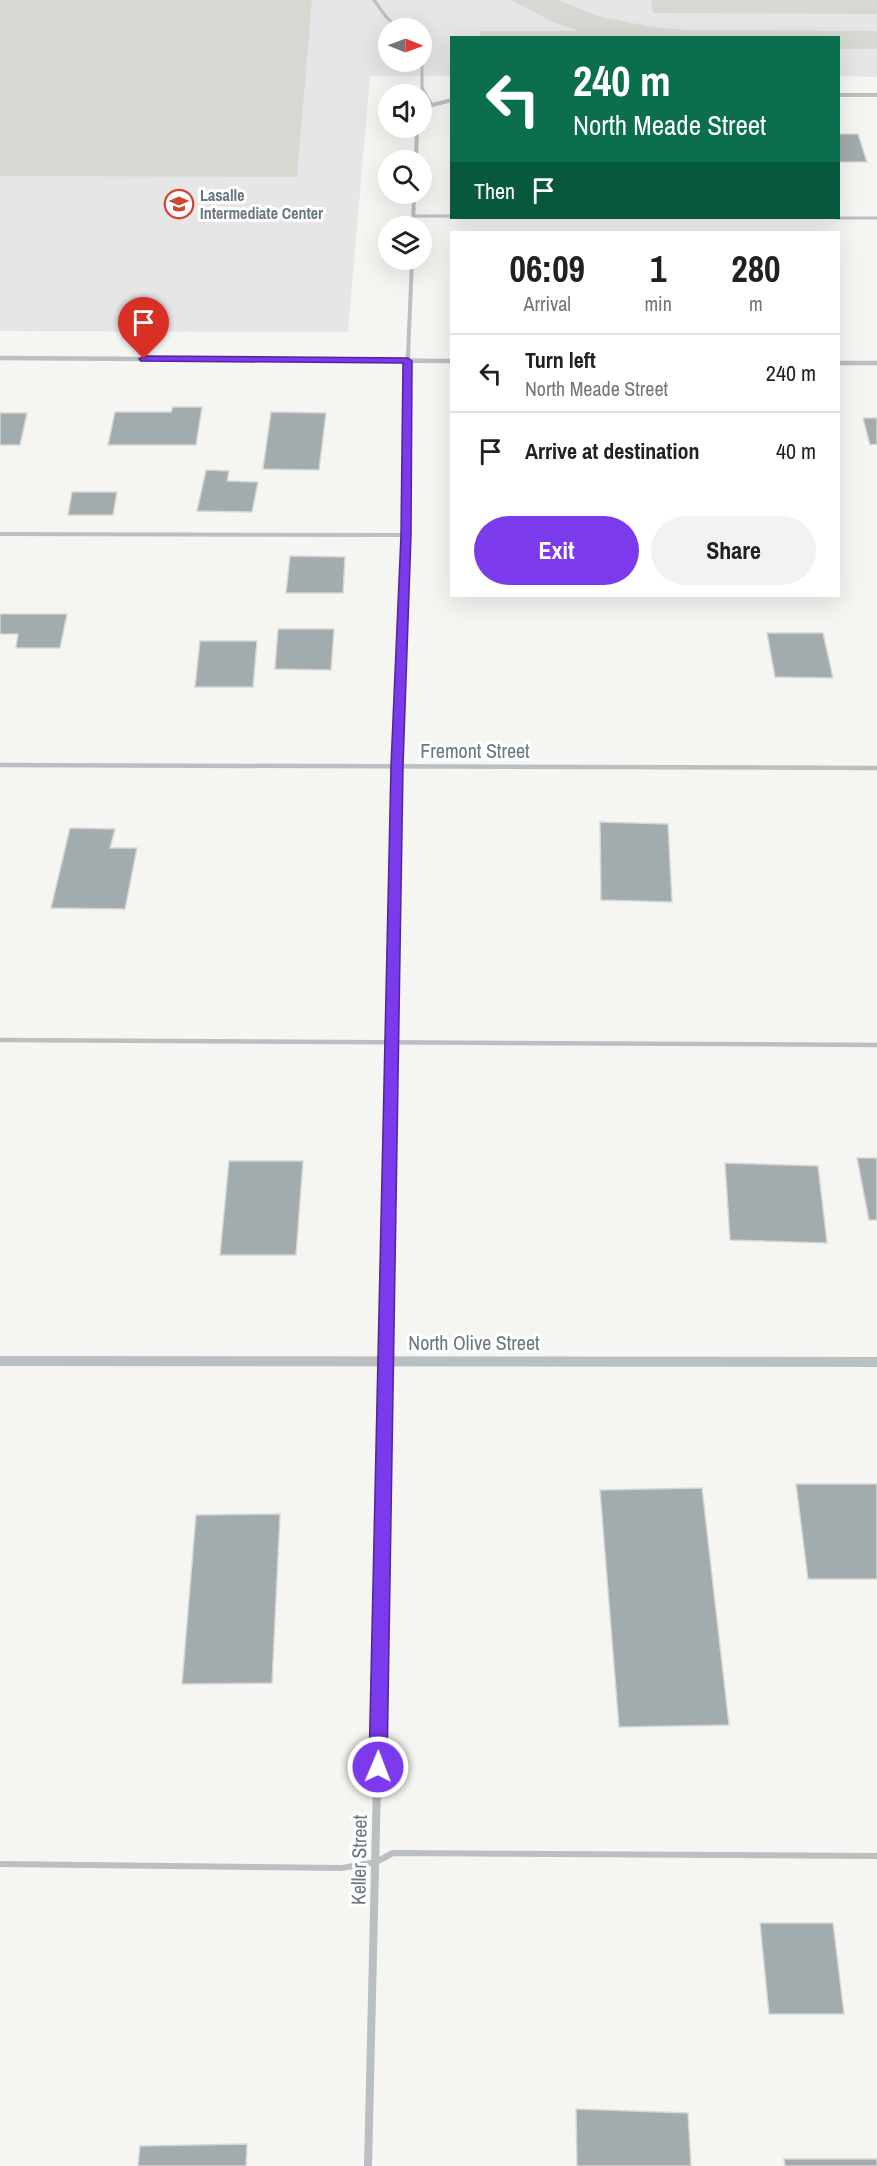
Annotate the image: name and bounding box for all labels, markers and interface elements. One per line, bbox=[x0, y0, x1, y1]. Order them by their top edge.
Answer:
north arrow bbox=[378, 18, 432, 72]
map controls bbox=[378, 18, 432, 270]
text: 240 m bbox=[573, 53, 671, 109]
icon: left bbox=[474, 60, 552, 138]
button: sound bbox=[378, 84, 432, 138]
text: North Meade Street bbox=[573, 107, 766, 143]
button: search bbox=[378, 150, 432, 204]
icon: arrive bbox=[527, 174, 560, 207]
text: Then bbox=[474, 176, 515, 206]
place label: Lasalle Intermediate Center bbox=[200, 184, 324, 224]
school or university icon: Lasalle Intermediate Center bbox=[163, 188, 195, 220]
button: layers bbox=[378, 216, 432, 270]
text: 06:09 bbox=[509, 245, 585, 293]
text: 1 bbox=[650, 245, 666, 293]
text: 280 bbox=[731, 245, 781, 293]
text: Arrival bbox=[524, 290, 571, 317]
text: min bbox=[644, 290, 672, 317]
text: m bbox=[749, 290, 763, 317]
pin bbox=[118, 297, 169, 359]
icon: arrive bbox=[127, 306, 160, 339]
text: Turn left bbox=[525, 345, 596, 375]
icon: left bbox=[474, 357, 507, 390]
text: 240 m bbox=[766, 358, 816, 388]
text: North Meade Street bbox=[525, 375, 668, 402]
icon: arrive bbox=[474, 435, 507, 468]
text: Arrive at destination bbox=[525, 436, 699, 466]
text: 40 m bbox=[776, 436, 816, 466]
button: Exit bbox=[474, 516, 639, 585]
button: Share bbox=[651, 516, 816, 585]
street label: Fremont Street bbox=[420, 737, 530, 764]
street label: North Olive Street bbox=[408, 1329, 540, 1356]
position arrow bbox=[346, 1735, 410, 1799]
street label: Keller Street bbox=[344, 1814, 373, 1905]

